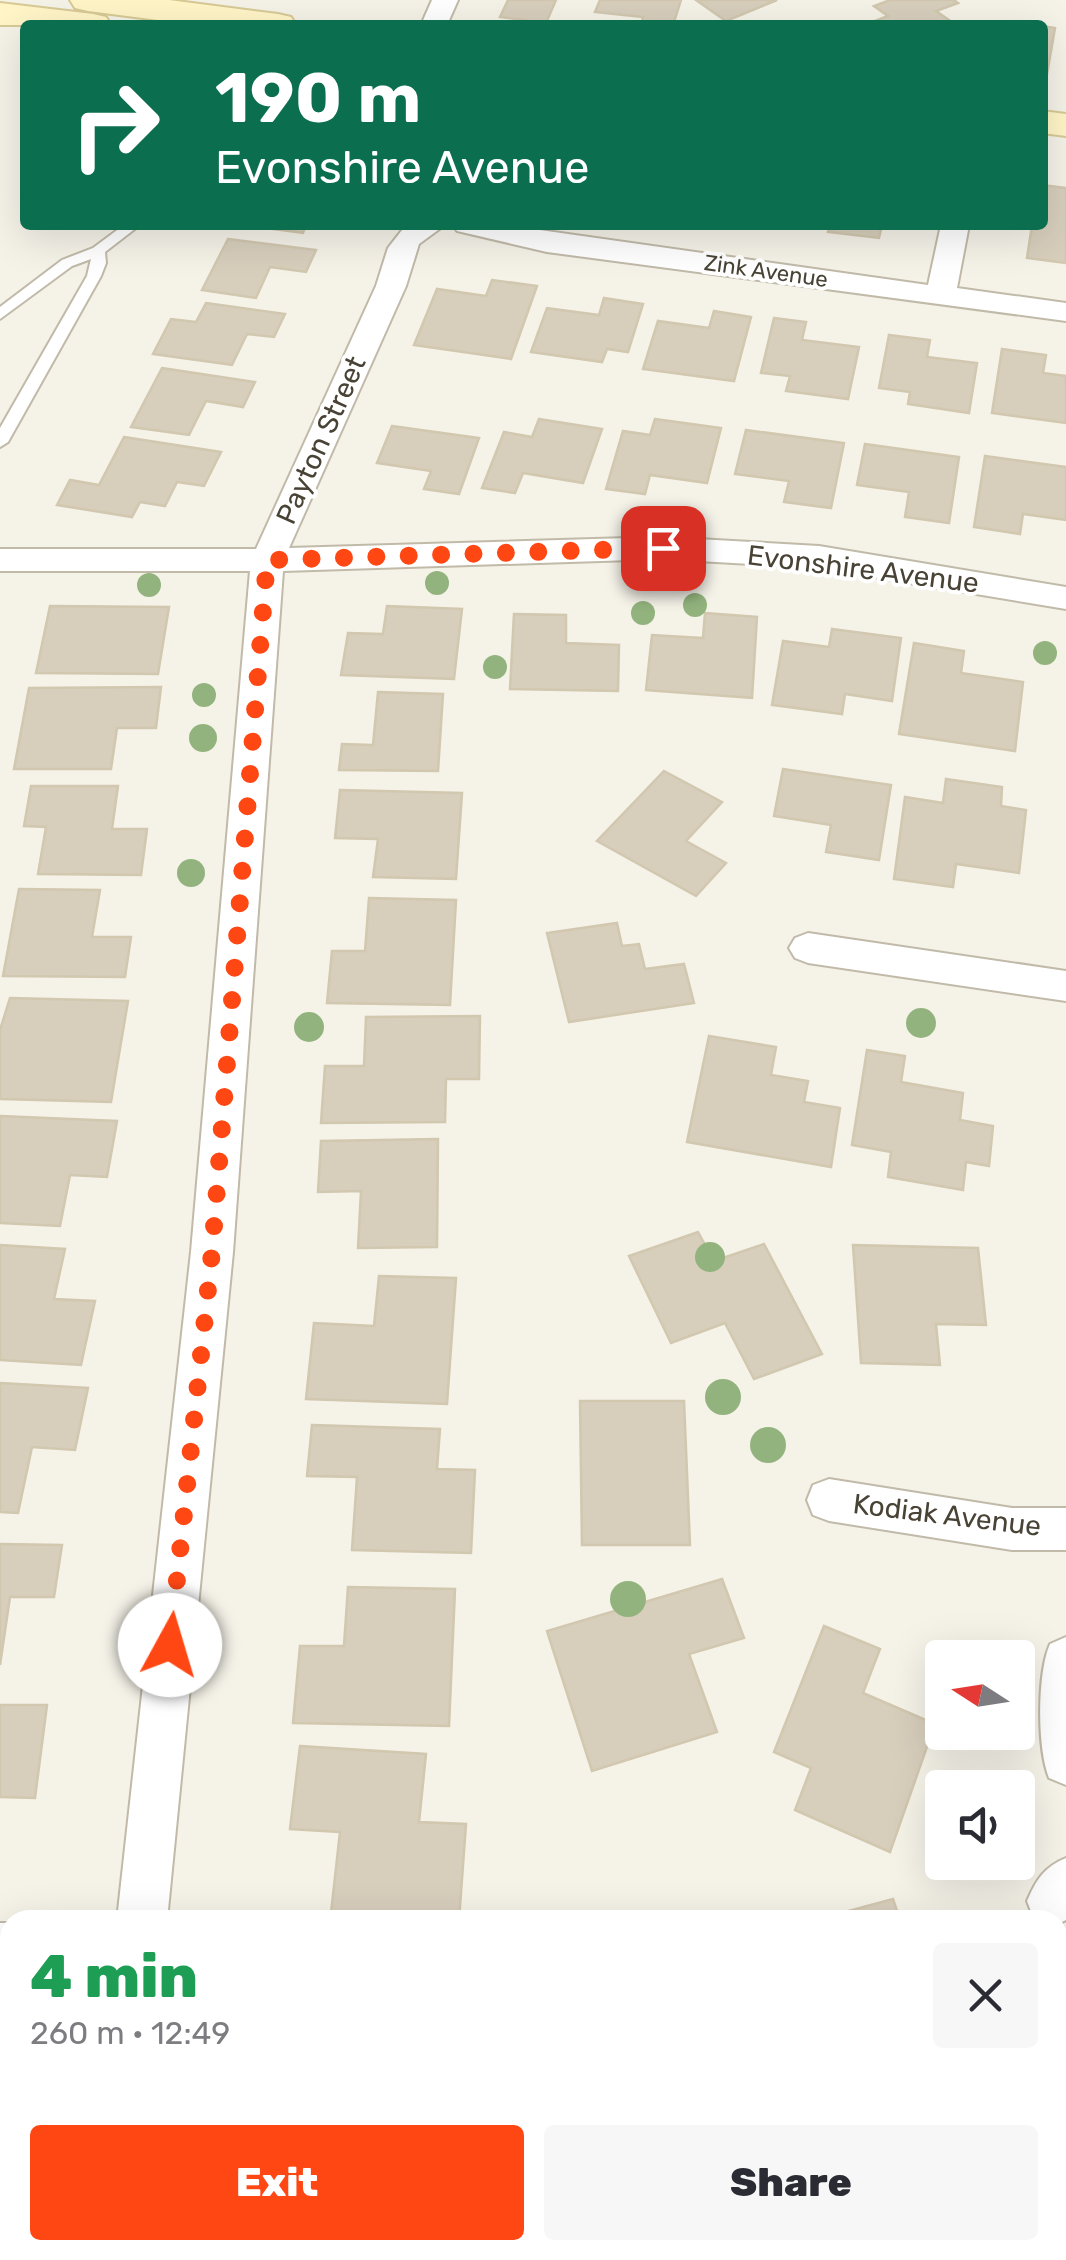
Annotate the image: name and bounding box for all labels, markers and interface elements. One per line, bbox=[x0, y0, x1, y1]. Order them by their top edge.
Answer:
text: 190 m bbox=[215, 57, 421, 140]
icon: right bbox=[50, 60, 180, 190]
text: Evonshire Avenue bbox=[215, 141, 589, 194]
street label: Zink Avenue bbox=[702, 249, 830, 293]
street label: Payton Street bbox=[269, 351, 373, 529]
pin bbox=[621, 506, 706, 591]
icon: arrive bbox=[636, 521, 691, 576]
street label: Evonshire Avenue bbox=[745, 538, 981, 600]
street label: Kodiak Avenue bbox=[851, 1487, 1043, 1543]
position arrow bbox=[118, 1593, 222, 1697]
north arrow bbox=[925, 1640, 1035, 1750]
map controls bbox=[925, 1640, 1035, 1880]
button: sound bbox=[925, 1770, 1035, 1880]
text: 4 min bbox=[30, 1941, 198, 2012]
button: close bbox=[933, 1943, 1038, 2048]
text: 260 m · 12:49 bbox=[30, 2014, 230, 2052]
button: Exit bbox=[30, 2125, 524, 2240]
button: Share bbox=[544, 2125, 1038, 2240]

